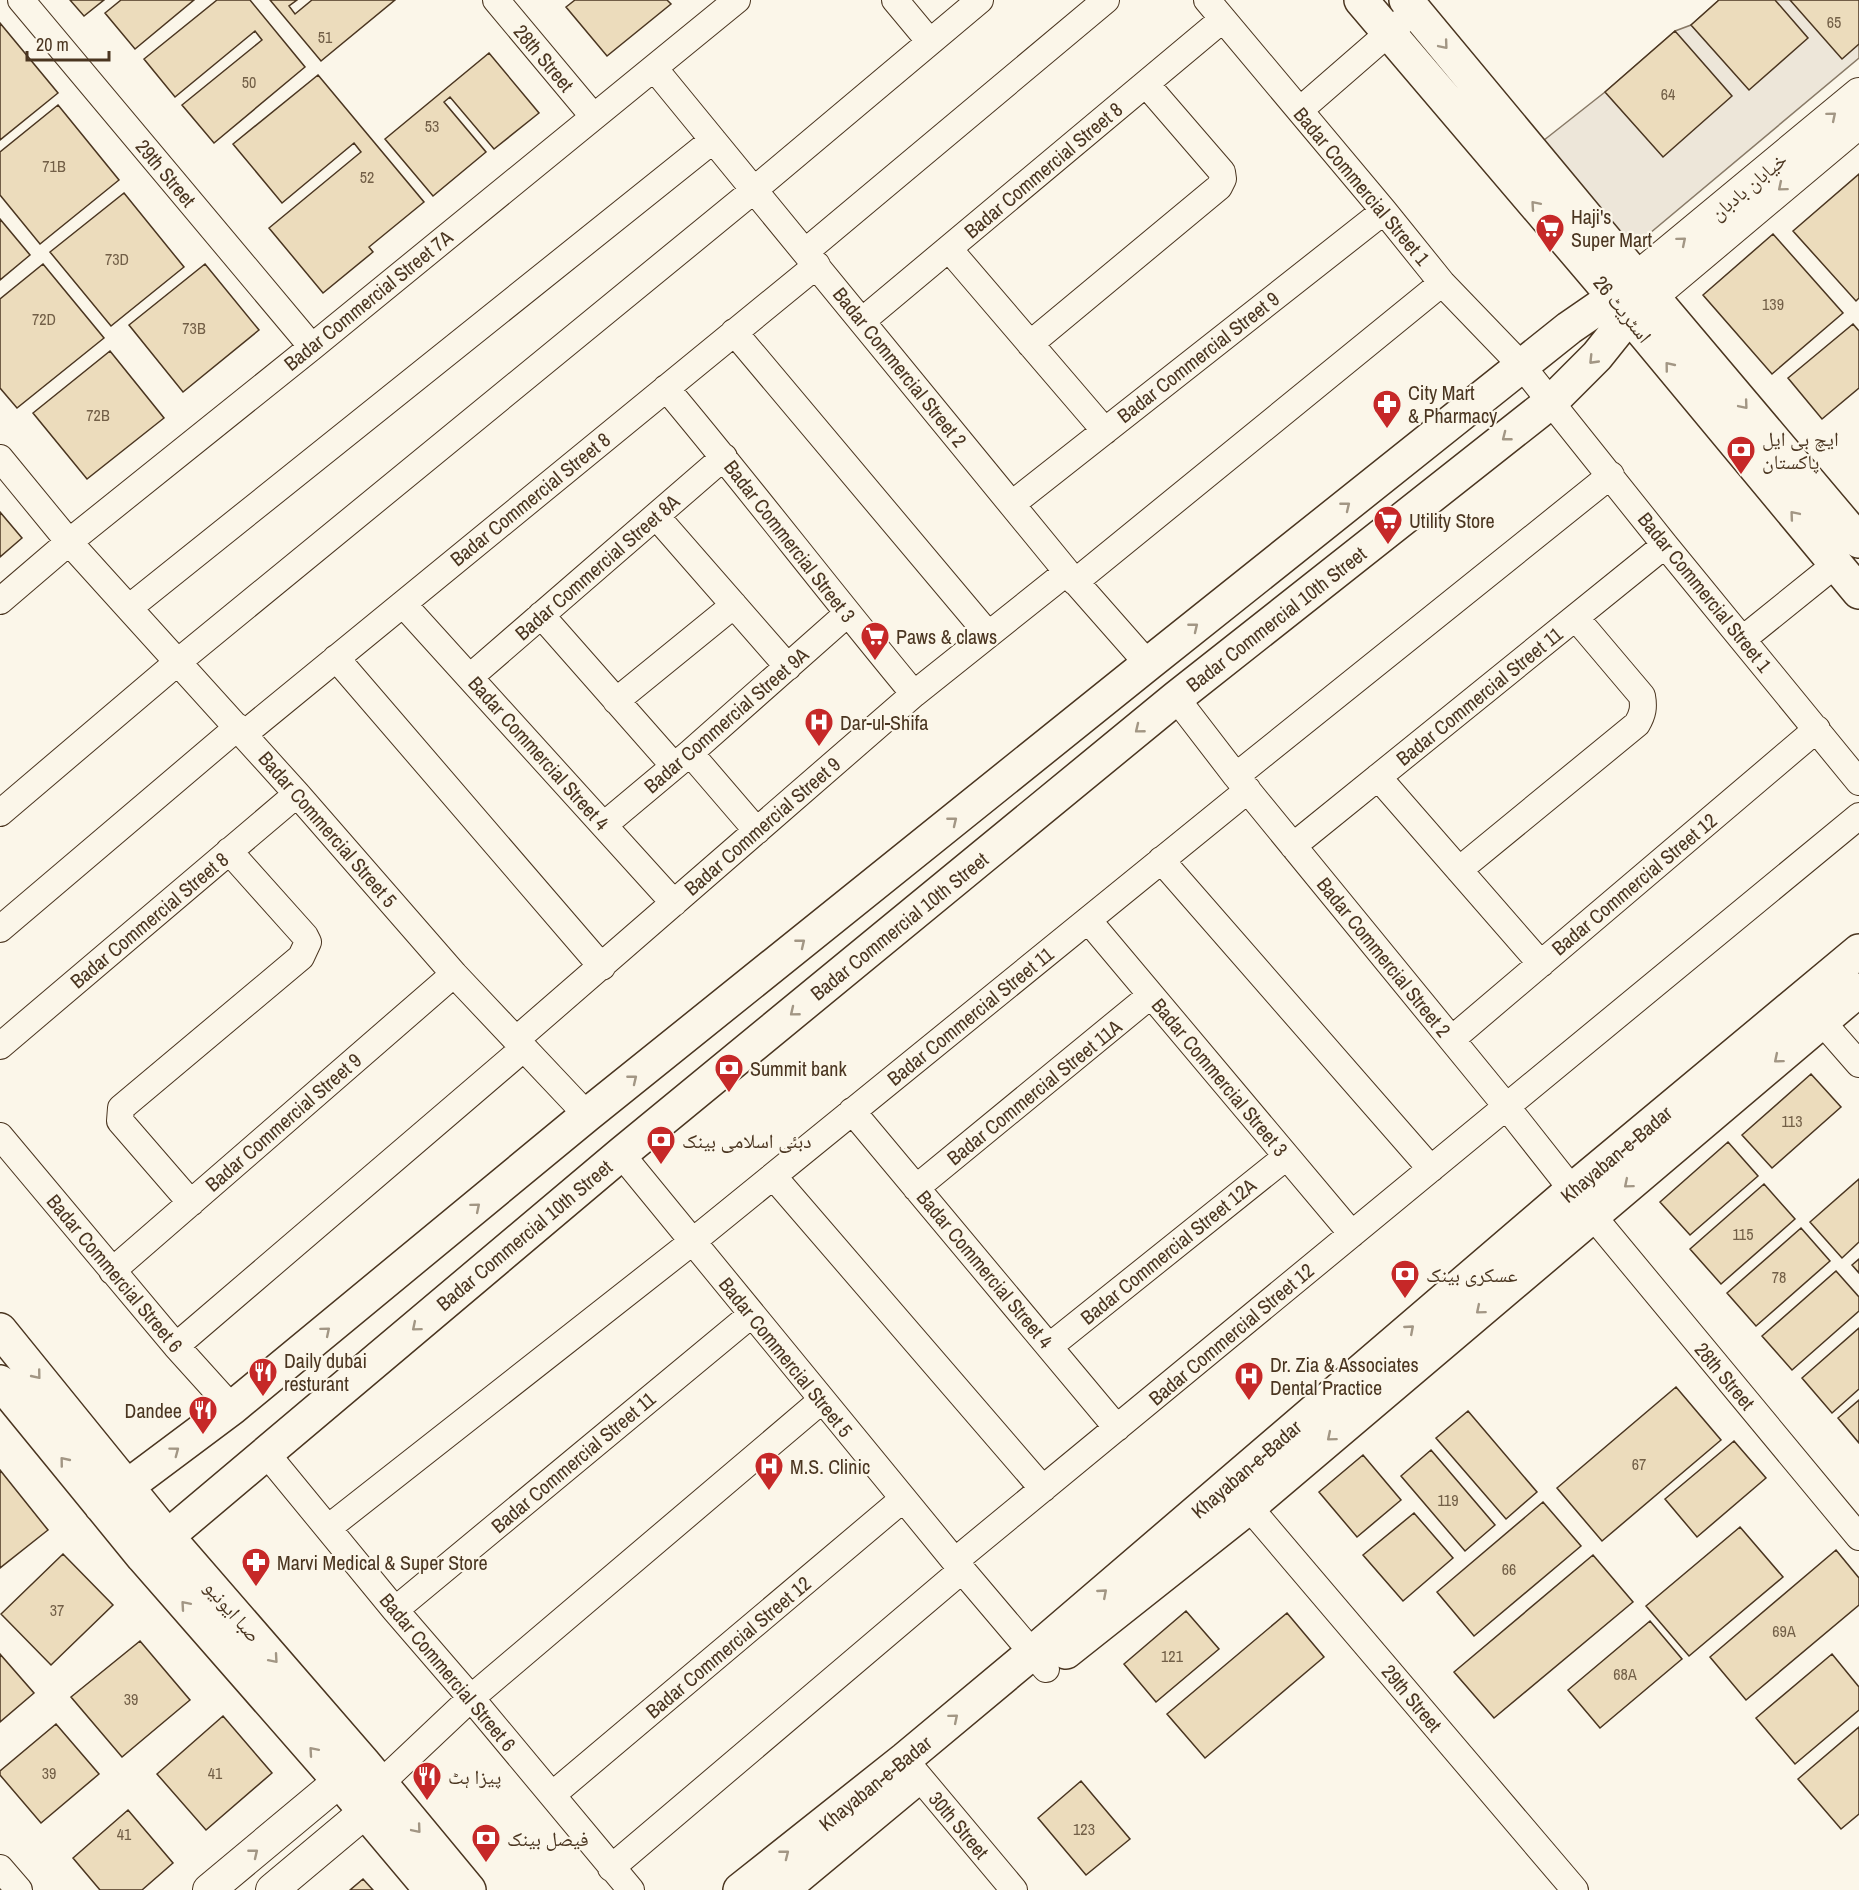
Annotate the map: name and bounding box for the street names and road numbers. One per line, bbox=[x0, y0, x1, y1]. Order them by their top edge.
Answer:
street label: 28th Street bbox=[508, 19, 580, 98]
street label: Badar Commercial Street 8 bbox=[958, 96, 1128, 244]
street label: Badar Commercial Street 1 bbox=[1288, 101, 1436, 271]
street label: 29th Street bbox=[130, 134, 202, 213]
street label: خیابان بادبان bbox=[1704, 146, 1792, 226]
street label: Badar Commercial Street 7A bbox=[278, 224, 458, 376]
street label: اسٹریٹ 26 bbox=[1588, 270, 1658, 348]
street label: Badar Commercial Street 2 bbox=[827, 281, 973, 453]
street label: Badar Commercial Street 9 bbox=[1111, 285, 1285, 429]
street label: Badar Commercial Street 8 bbox=[444, 426, 616, 572]
street label: Badar Commercial Street 3 bbox=[718, 454, 862, 628]
street label: Badar Commercial Street 8A bbox=[509, 488, 685, 646]
street label: Badar Commercial Street 1 bbox=[1632, 506, 1778, 678]
street label: Badar Commercial 10th Street bbox=[1180, 540, 1372, 698]
street label: Badar Commercial Street 11 bbox=[1390, 620, 1568, 772]
street label: Badar Commercial Street 9A bbox=[638, 641, 814, 799]
street label: Badar Commercial Street 4 bbox=[462, 670, 616, 836]
street label: Badar Commercial Street 5 bbox=[253, 745, 403, 913]
street label: Badar Commercial Street 9 bbox=[678, 751, 846, 901]
street label: Badar Commercial Street 12 bbox=[1546, 807, 1722, 961]
street label: Badar Commercial Street 8 bbox=[64, 846, 234, 994]
street label: Badar Commercial 10th Street bbox=[804, 846, 994, 1006]
street label: Badar Commercial Street 2 bbox=[1311, 871, 1457, 1043]
street label: Badar Commercial Street 11 bbox=[881, 940, 1059, 1092]
street label: Badar Commercial Street 3 bbox=[1146, 992, 1294, 1162]
street label: Badar Commercial Street 11A bbox=[941, 1013, 1127, 1171]
street label: Badar Commercial Street 9 bbox=[199, 1047, 367, 1197]
street label: Khayaban-e-Badar bbox=[1555, 1099, 1678, 1209]
street label: Badar Commercial 10th Street bbox=[430, 1153, 618, 1317]
street label: Badar Commercial Street 12A bbox=[1074, 1172, 1262, 1330]
street label: Badar Commercial Street 4 bbox=[911, 1184, 1059, 1354]
street label: Badar Commercial Street 6 bbox=[41, 1188, 189, 1358]
street label: Badar Commercial Street 12 bbox=[1143, 1257, 1319, 1411]
street label: Badar Commercial Street 5 bbox=[713, 1271, 859, 1443]
street label: 28th Street bbox=[1689, 1337, 1761, 1416]
street label: Badar Commercial Street 11 bbox=[485, 1385, 661, 1539]
street label: Khayaban-e-Badar bbox=[1185, 1413, 1307, 1524]
street label: Badar Commercial Street 12 bbox=[640, 1570, 816, 1724]
street label: صبا ایونیو bbox=[198, 1574, 268, 1648]
street label: Badar Commercial Street 6 bbox=[374, 1587, 522, 1757]
street label: 29th Street bbox=[1376, 1659, 1448, 1738]
street label: Khayaban-e-Badar bbox=[813, 1729, 937, 1837]
street label: 30th Street bbox=[923, 1786, 995, 1865]

